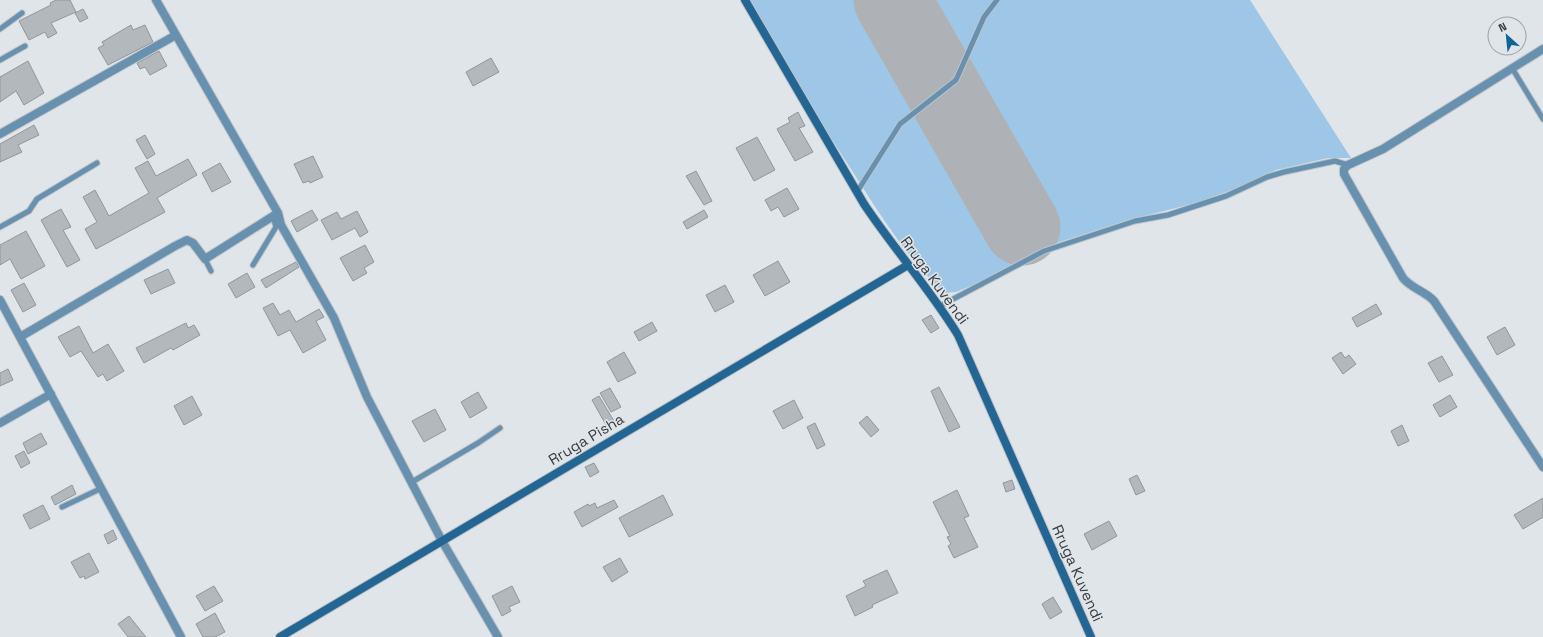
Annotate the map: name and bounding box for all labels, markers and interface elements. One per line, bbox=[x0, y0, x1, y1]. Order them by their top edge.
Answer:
north arrow bbox=[1487, 16, 1527, 56]
text: N bbox=[1496, 19, 1509, 35]
street label: Rruga Kuvendi bbox=[897, 232, 973, 328]
street label: Rruga Pisha bbox=[545, 409, 628, 469]
street label: Rruga Kuvendi bbox=[1048, 522, 1108, 624]

